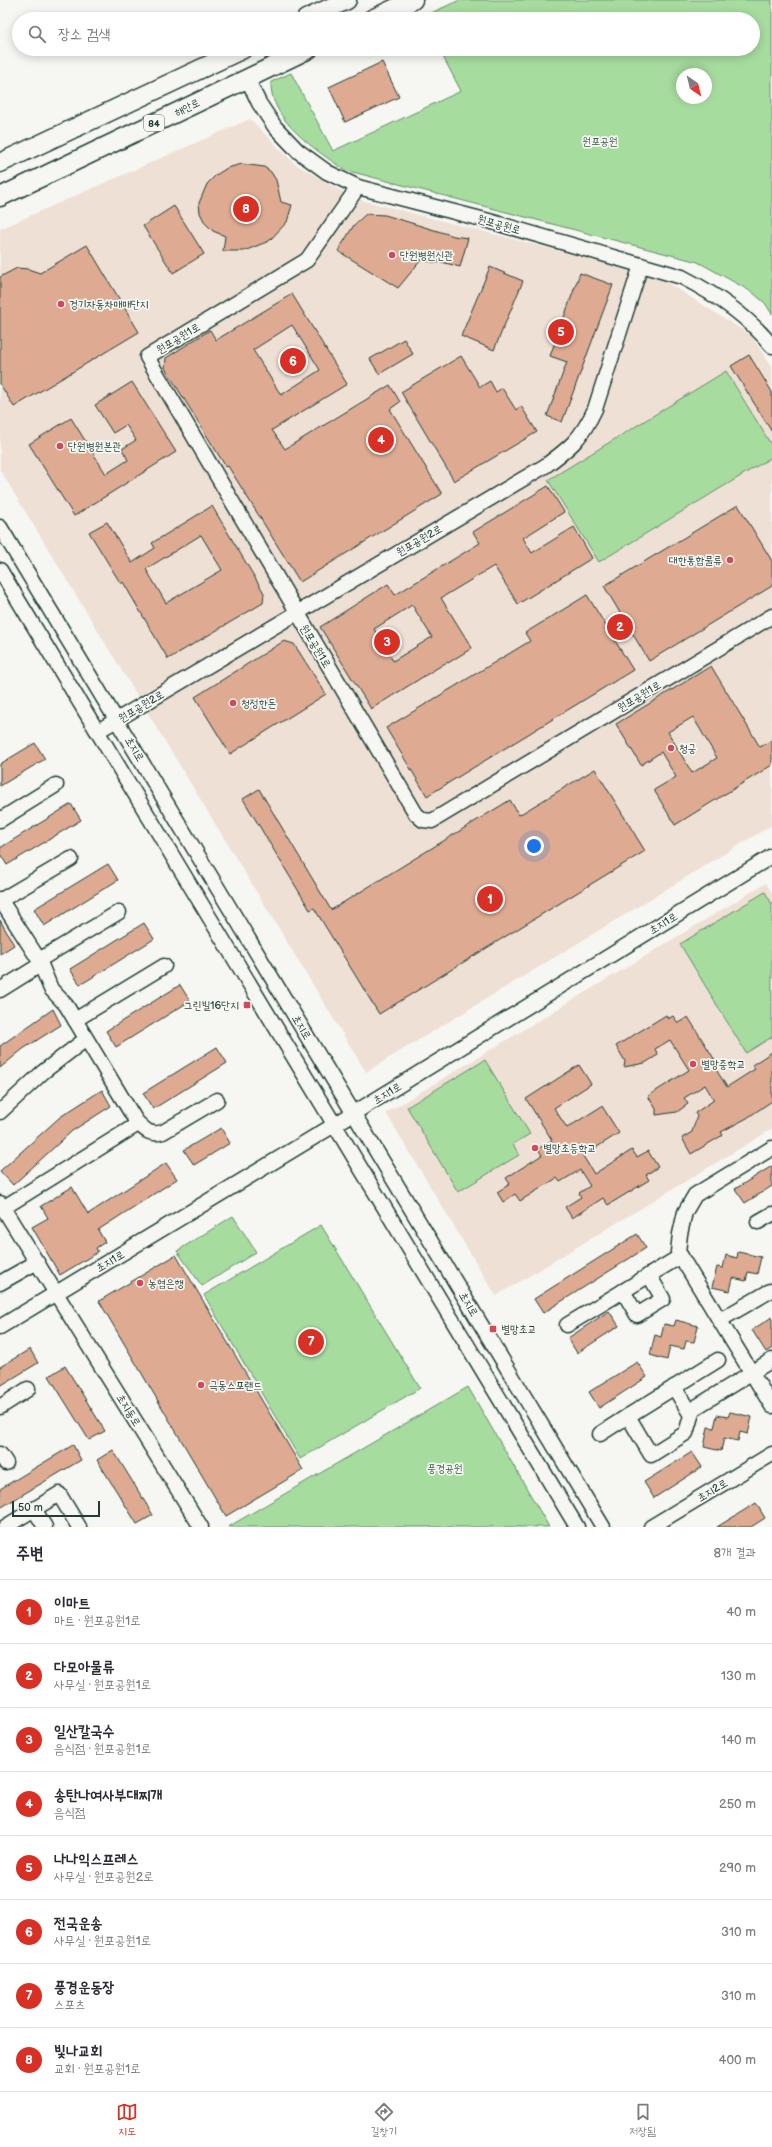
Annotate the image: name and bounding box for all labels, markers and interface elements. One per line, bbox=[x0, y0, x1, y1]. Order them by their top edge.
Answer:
search box bbox=[12, 12, 760, 56]
icon: search bbox=[26, 23, 48, 45]
text: 장소 검색 bbox=[58, 25, 110, 44]
north arrow bbox=[676, 68, 712, 104]
street label: 해안로 bbox=[172, 96, 202, 119]
road number: 84 bbox=[144, 115, 164, 131]
park label: 원포공원 bbox=[582, 135, 618, 148]
pin: 8 bbox=[233, 194, 259, 224]
street label: 원포공원로 bbox=[476, 212, 522, 237]
place label: 단원병원신관 bbox=[400, 249, 453, 262]
marker: 단원병원신관 bbox=[387, 250, 397, 260]
place label: 경기자동차매매단지 bbox=[69, 298, 149, 311]
marker: 경기자동차매매단지 bbox=[56, 299, 66, 309]
pin: 5 bbox=[548, 317, 574, 347]
street label: 원포공원1로 bbox=[154, 320, 203, 356]
pin: 6 bbox=[280, 346, 306, 376]
pin: 4 bbox=[368, 425, 394, 455]
place label: 단원병원본관 bbox=[68, 440, 121, 453]
marker: 단원병원본관 bbox=[55, 441, 65, 451]
street label: 원포공원2로 bbox=[394, 522, 445, 559]
place label: 대한통합물류 bbox=[669, 554, 722, 567]
marker: 대한통합물류 bbox=[725, 555, 735, 565]
pin: 2 bbox=[607, 612, 633, 642]
street label: 원포공원1로 bbox=[298, 622, 334, 671]
pin: 3 bbox=[374, 627, 400, 657]
street label: 원포공원1로 bbox=[615, 678, 664, 714]
street label: 원포공원2로 bbox=[116, 688, 166, 725]
place label: 청정한돈 bbox=[241, 697, 277, 710]
marker: 청정한돈 bbox=[228, 698, 238, 708]
street label: 초지로 bbox=[122, 735, 147, 764]
place label: 청궁 bbox=[679, 742, 697, 755]
marker: 청궁 bbox=[666, 743, 676, 753]
your location bbox=[524, 836, 544, 856]
pin: 1 bbox=[477, 884, 503, 914]
street label: 초지1로 bbox=[647, 910, 680, 937]
place label: 그린빌16단지 bbox=[184, 999, 239, 1012]
marker: 그린빌16단지 bbox=[242, 1000, 252, 1010]
street label: 초지로 bbox=[289, 1013, 314, 1042]
place label: 별망중학교 bbox=[701, 1058, 745, 1071]
marker: 별망중학교 bbox=[688, 1059, 698, 1069]
street label: 초지1로 bbox=[371, 1080, 404, 1107]
place label: 별망초등학교 bbox=[543, 1142, 596, 1155]
marker: 별망초등학교 bbox=[530, 1143, 540, 1153]
street label: 초지1로 bbox=[94, 1248, 127, 1275]
place label: 농협은행 bbox=[148, 1277, 184, 1290]
marker: 농협은행 bbox=[135, 1278, 145, 1288]
street label: 초지로 bbox=[456, 1290, 481, 1319]
place label: 별망초교 bbox=[501, 1323, 536, 1336]
marker: 별망초교 bbox=[488, 1324, 498, 1334]
pin: 7 bbox=[298, 1327, 324, 1357]
place label: 극동스포랜드 bbox=[209, 1379, 262, 1392]
marker: 극동스포랜드 bbox=[196, 1380, 206, 1390]
street label: 초지동로 bbox=[114, 1392, 144, 1429]
park label: 풍경공원 bbox=[427, 1462, 463, 1475]
street label: 초지2로 bbox=[695, 1476, 730, 1505]
scale bar bbox=[12, 1499, 100, 1518]
text: 50 m bbox=[18, 1501, 43, 1514]
text: 주변 bbox=[16, 1544, 43, 1564]
text: 8개 결과 bbox=[714, 1545, 756, 1561]
text: 이마트 bbox=[54, 1594, 90, 1613]
text: 1 bbox=[26, 1604, 32, 1620]
text: 40 m bbox=[726, 1604, 756, 1620]
text: 마트 · 원포공원1로 bbox=[54, 1613, 141, 1629]
text: 다모아물류 bbox=[54, 1658, 114, 1677]
text: 2 bbox=[25, 1668, 33, 1684]
text: 130 m bbox=[721, 1668, 756, 1684]
text: 사무실 · 원포공원1로 bbox=[54, 1677, 151, 1693]
text: 일산칼국수 bbox=[54, 1722, 114, 1741]
text: 3 bbox=[25, 1732, 33, 1748]
text: 140 m bbox=[721, 1732, 756, 1748]
text: 음식점 · 원포공원1로 bbox=[54, 1741, 151, 1757]
text: 송탄나여사부대찌개 bbox=[54, 1786, 163, 1805]
text: 4 bbox=[25, 1796, 33, 1812]
text: 250 m bbox=[719, 1796, 756, 1812]
text: 음식점 bbox=[54, 1805, 85, 1821]
text: 나나익스프레스 bbox=[54, 1850, 139, 1869]
text: 5 bbox=[25, 1860, 33, 1876]
text: 290 m bbox=[719, 1860, 756, 1876]
text: 사무실 · 원포공원2로 bbox=[54, 1869, 154, 1885]
text: 전국운송 bbox=[54, 1914, 102, 1933]
text: 6 bbox=[25, 1924, 33, 1940]
text: 310 m bbox=[721, 1924, 756, 1940]
text: 사무실 · 원포공원1로 bbox=[54, 1933, 151, 1949]
text: 풍경운동장 bbox=[54, 1978, 114, 1997]
text: 7 bbox=[25, 1988, 33, 2004]
text: 310 m bbox=[721, 1988, 756, 2004]
text: 스포츠 bbox=[54, 1997, 85, 2013]
text: 빛나교회 bbox=[54, 2042, 102, 2061]
text: 8 bbox=[25, 2052, 33, 2068]
text: 400 m bbox=[719, 2052, 756, 2068]
text: 교회 · 원포공원1로 bbox=[54, 2061, 141, 2077]
tab: 지도 bbox=[116, 2101, 138, 2139]
tab: 길찾기 bbox=[370, 2101, 397, 2139]
tab: 저장됨 bbox=[629, 2101, 656, 2139]

